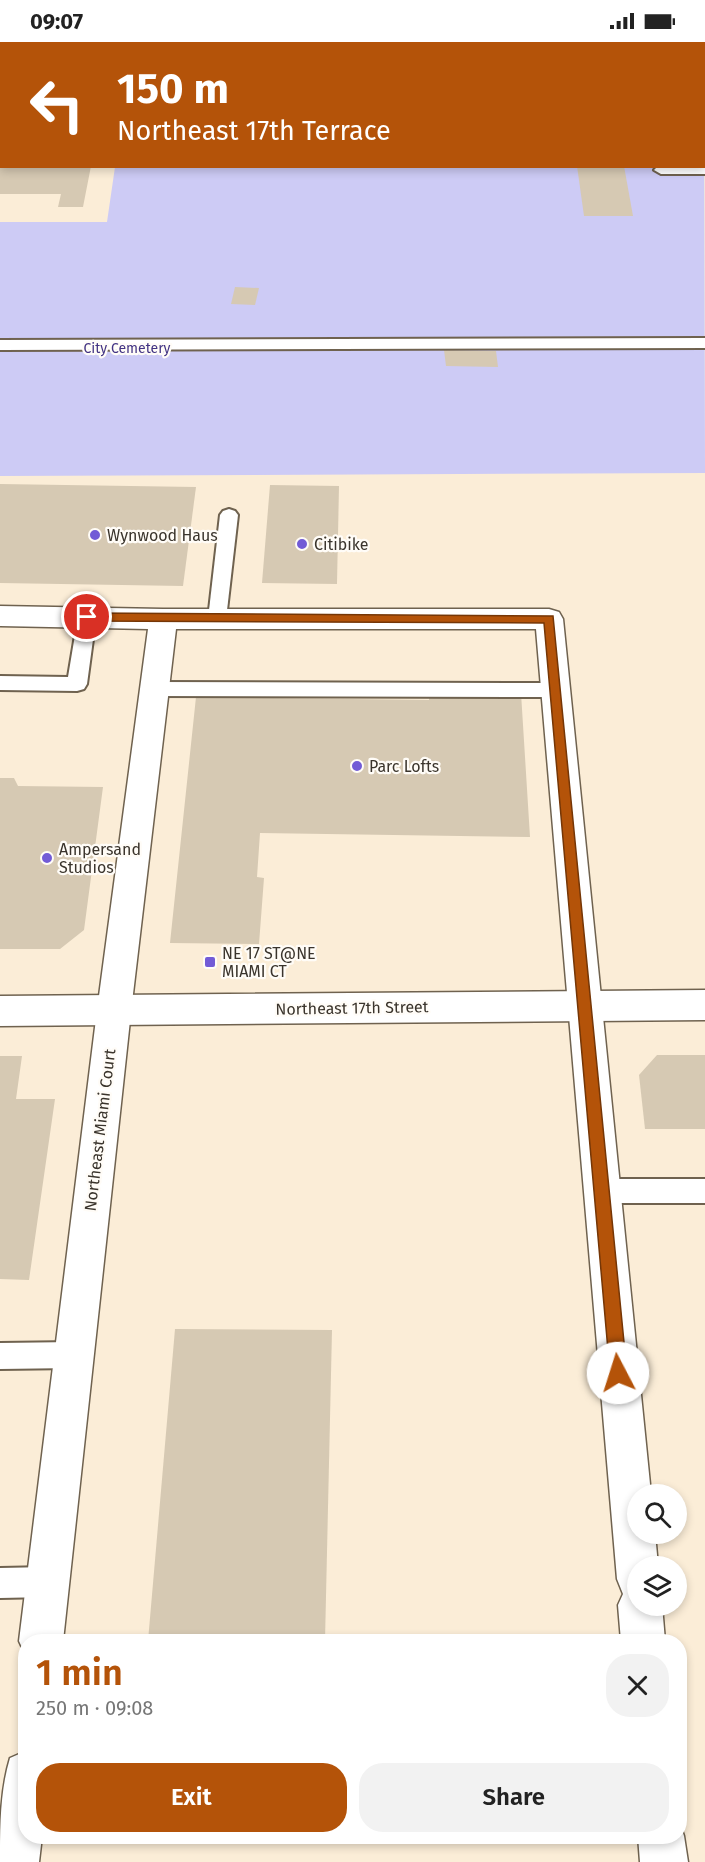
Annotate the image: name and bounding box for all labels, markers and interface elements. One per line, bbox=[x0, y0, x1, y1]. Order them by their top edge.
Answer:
text: 09:07 bbox=[30, 8, 83, 35]
text: 150 m bbox=[117, 64, 229, 114]
icon: left bbox=[18, 66, 96, 144]
text: Northeast 17th Terrace bbox=[117, 115, 391, 147]
park label: City Cemetery bbox=[84, 340, 171, 357]
place label: Wynwood Haus bbox=[107, 526, 218, 545]
marker: Wynwood Haus bbox=[88, 528, 102, 542]
place label: Citibike bbox=[314, 535, 369, 554]
marker: Citibike bbox=[295, 537, 309, 551]
pin bbox=[61, 591, 112, 642]
icon: arrive bbox=[70, 600, 103, 633]
place label: Parc Lofts bbox=[369, 757, 439, 776]
marker: Parc Lofts bbox=[350, 759, 364, 773]
place label: Ampersand Studios bbox=[59, 840, 141, 877]
marker: Ampersand Studios bbox=[40, 851, 54, 865]
place label: NE 17 ST@NE MIAMI CT bbox=[222, 944, 316, 981]
marker: NE 17 ST@NE MIAMI CT bbox=[203, 955, 217, 969]
street label: Northeast 17th Street bbox=[275, 997, 429, 1019]
street label: Northeast Miami Court bbox=[81, 1047, 119, 1212]
position arrow bbox=[586, 1341, 650, 1405]
map controls bbox=[627, 1484, 687, 1616]
button: search bbox=[627, 1484, 687, 1544]
button: layers bbox=[627, 1556, 687, 1616]
text: 1 min bbox=[36, 1651, 123, 1695]
button: close bbox=[606, 1654, 669, 1717]
text: 250 m · 09:08 bbox=[36, 1696, 153, 1720]
button: Exit bbox=[36, 1763, 347, 1832]
button: Share bbox=[359, 1763, 669, 1832]

